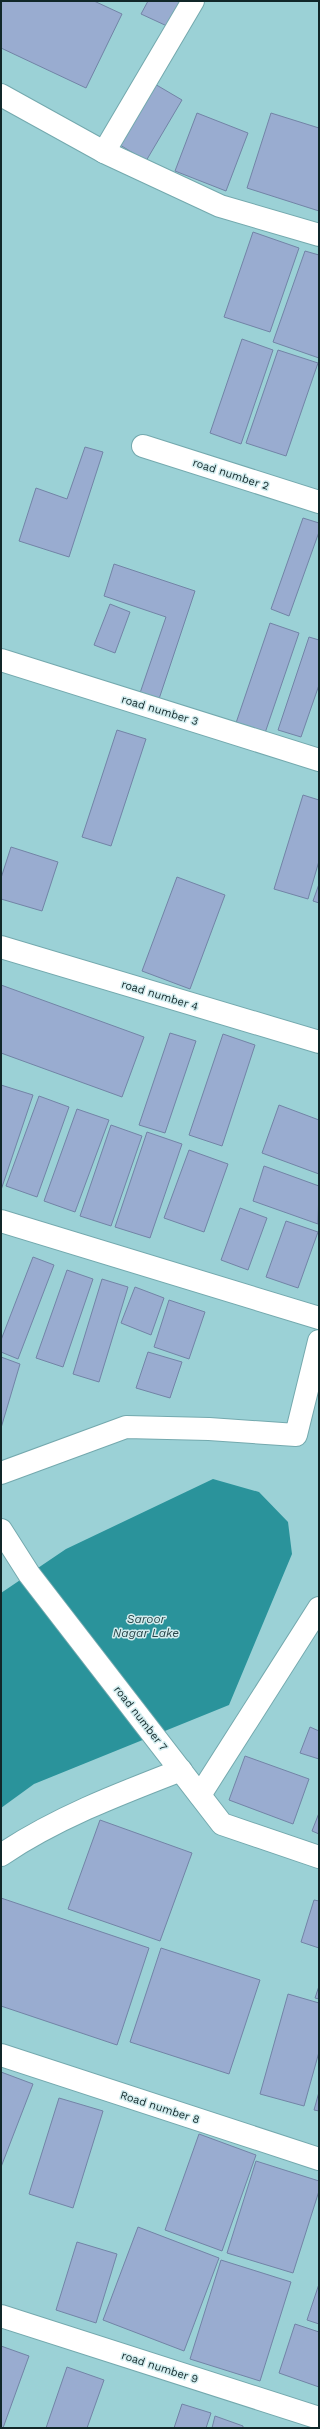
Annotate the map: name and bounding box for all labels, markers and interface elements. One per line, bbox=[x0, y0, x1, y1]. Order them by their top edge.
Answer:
street label: road number 2 bbox=[191, 456, 271, 493]
street label: road number 3 bbox=[120, 693, 200, 728]
street label: road number 4 bbox=[120, 978, 200, 1013]
water label: Saroor Nagar Lake bbox=[113, 1612, 179, 1640]
street label: road number 7 bbox=[111, 1683, 170, 1753]
street label: Road number 8 bbox=[119, 2089, 201, 2127]
street label: road number 9 bbox=[120, 2349, 200, 2386]

